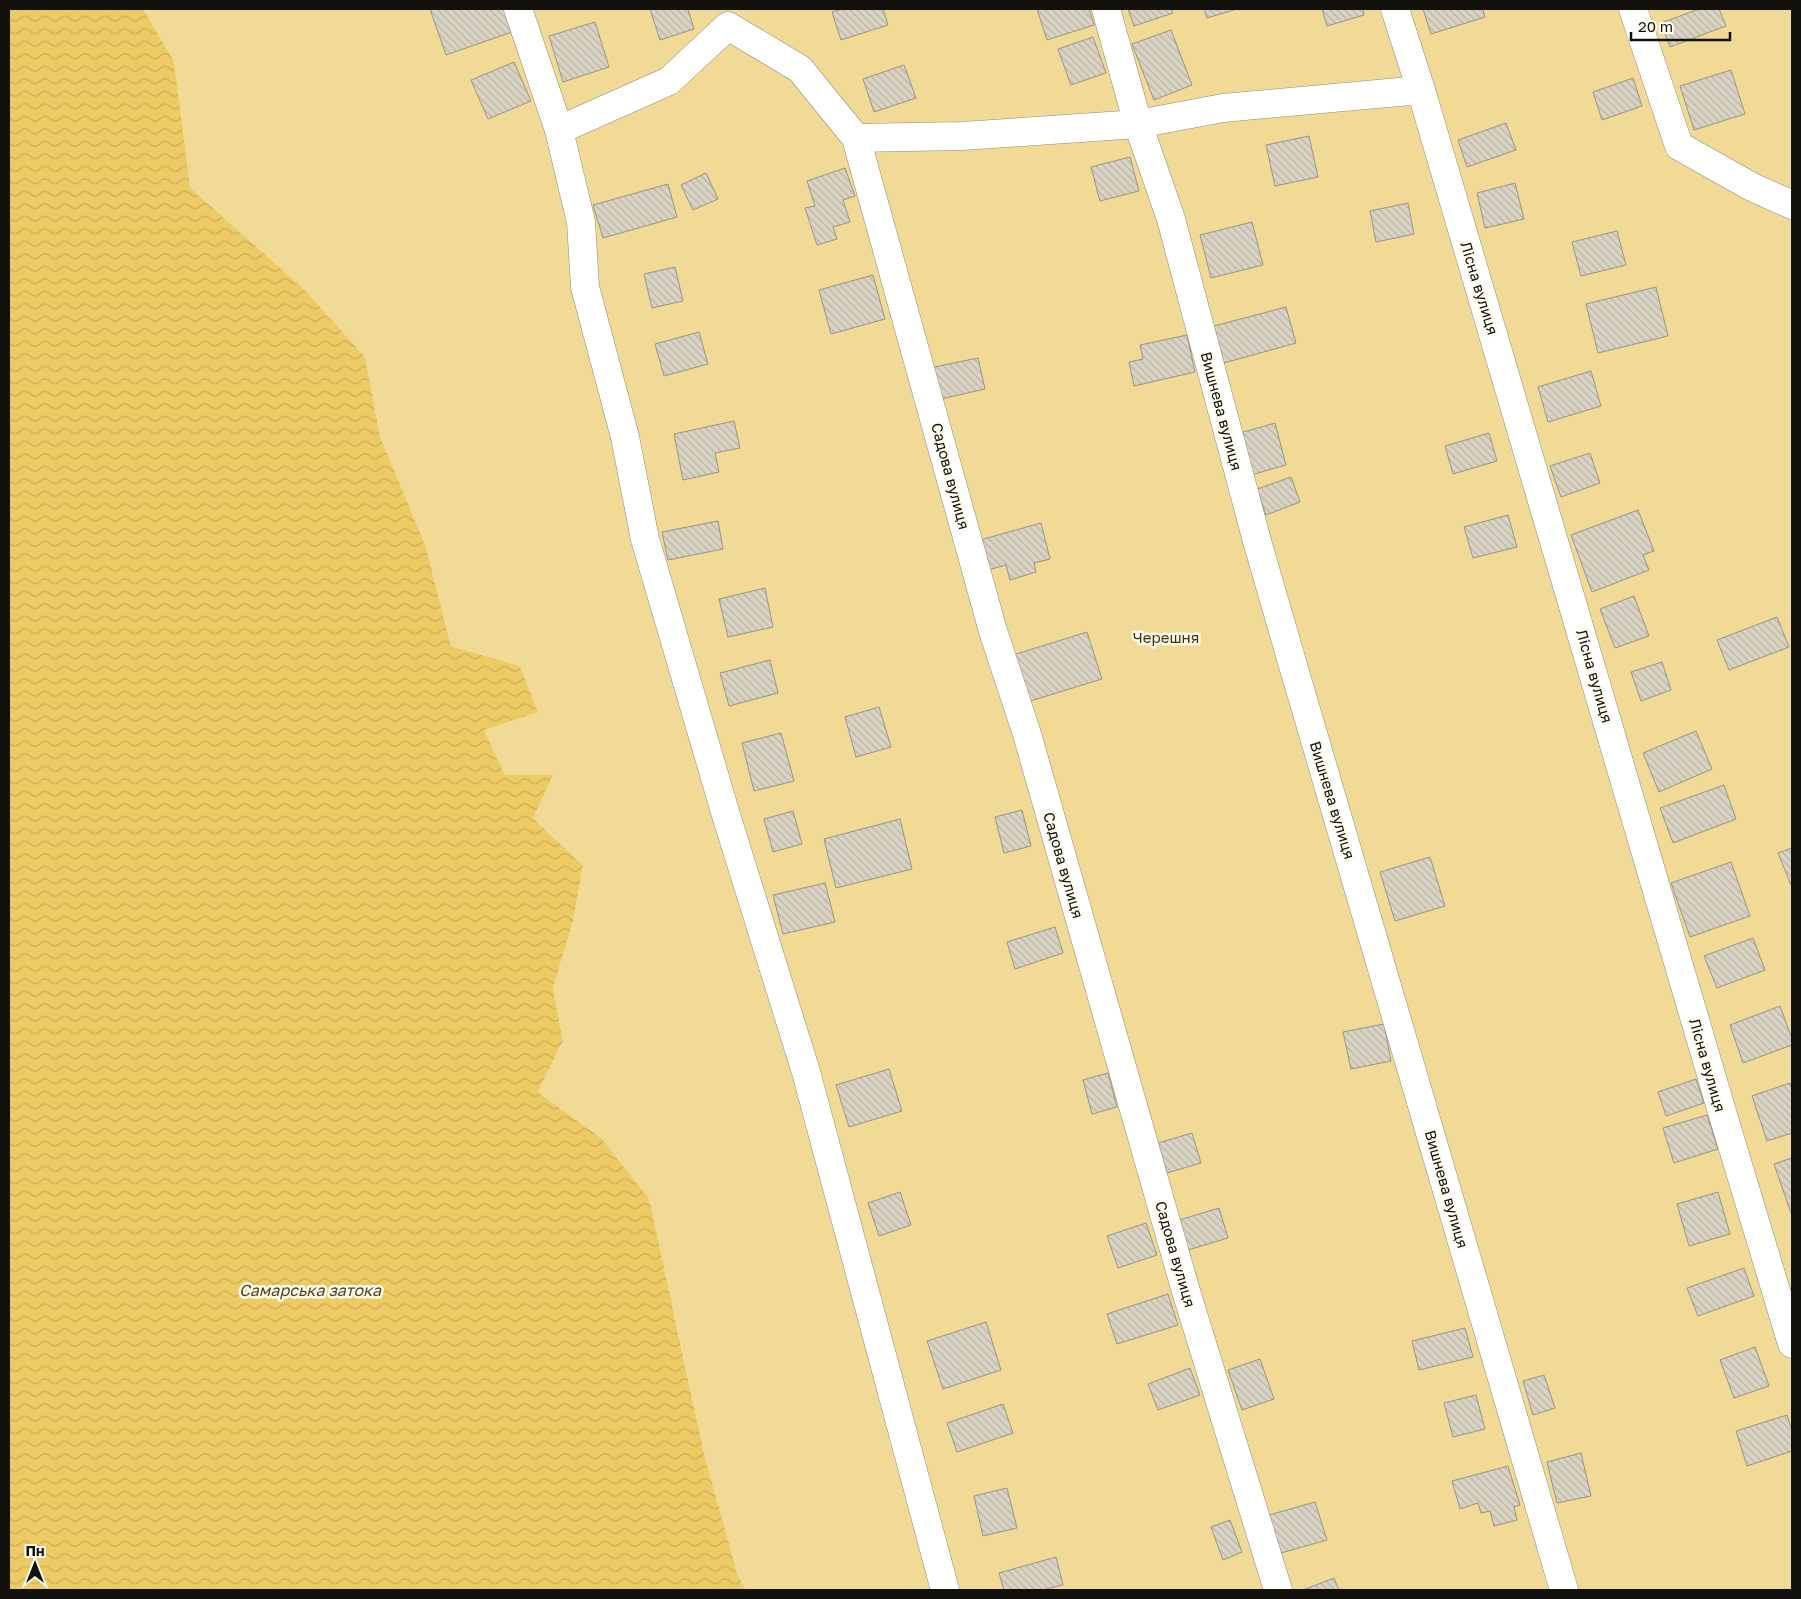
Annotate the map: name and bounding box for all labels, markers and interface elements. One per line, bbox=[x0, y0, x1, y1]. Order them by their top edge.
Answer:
scale bar bbox=[1631, 10, 1730, 42]
text: 20 m bbox=[1638, 17, 1673, 35]
street label: Лісна вулиця bbox=[1457, 239, 1503, 337]
street label: Вишнева вулиця bbox=[1198, 350, 1246, 472]
street label: Садова вулиця bbox=[928, 421, 974, 531]
street label: Лісна вулиця bbox=[1573, 627, 1617, 725]
park label: Черешня bbox=[1133, 628, 1199, 646]
street label: Вишнева вулиця bbox=[1307, 739, 1359, 861]
street label: Садова вулиця bbox=[1040, 810, 1088, 920]
street label: Лісна вулиця bbox=[1686, 1016, 1730, 1114]
street label: Вишнева вулиця bbox=[1422, 1128, 1472, 1250]
street label: Садова вулиця bbox=[1152, 1199, 1200, 1309]
water label: Самарська затока bbox=[239, 1280, 382, 1300]
north arrow bbox=[10, 1539, 60, 1589]
text: Пн bbox=[25, 1542, 45, 1559]

